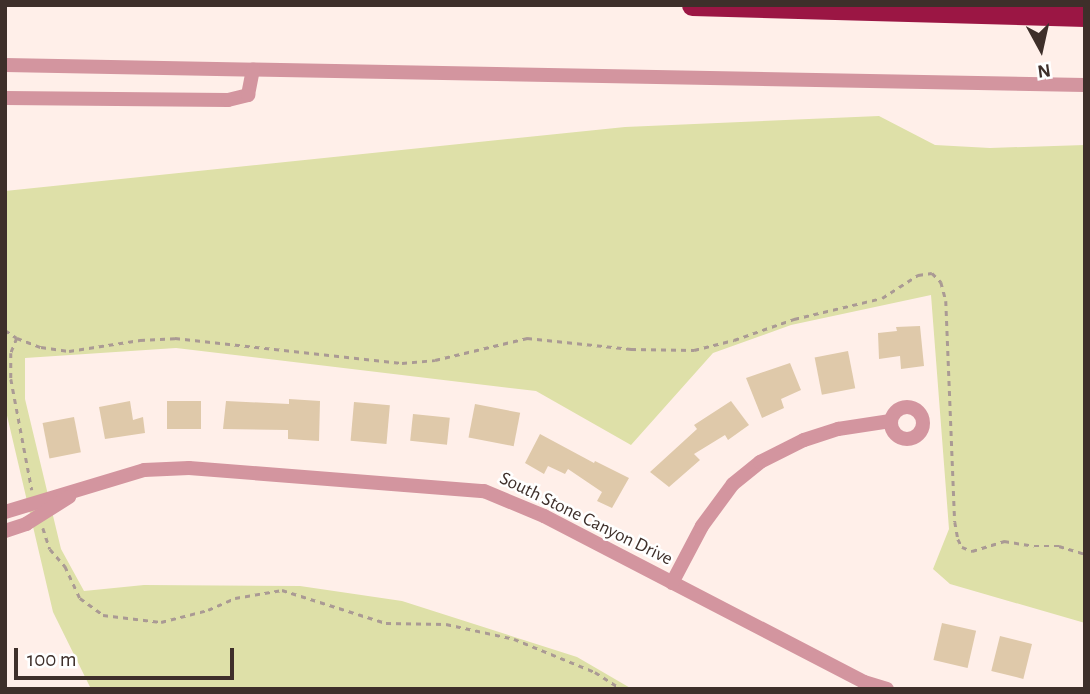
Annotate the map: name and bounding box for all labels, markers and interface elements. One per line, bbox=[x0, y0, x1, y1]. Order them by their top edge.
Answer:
north arrow bbox=[1006, 14, 1076, 84]
text: N bbox=[1036, 60, 1052, 81]
street label: South Stone Canyon Drive bbox=[496, 467, 676, 571]
scale bar bbox=[18, 634, 238, 678]
text: 100 m bbox=[27, 649, 77, 670]

